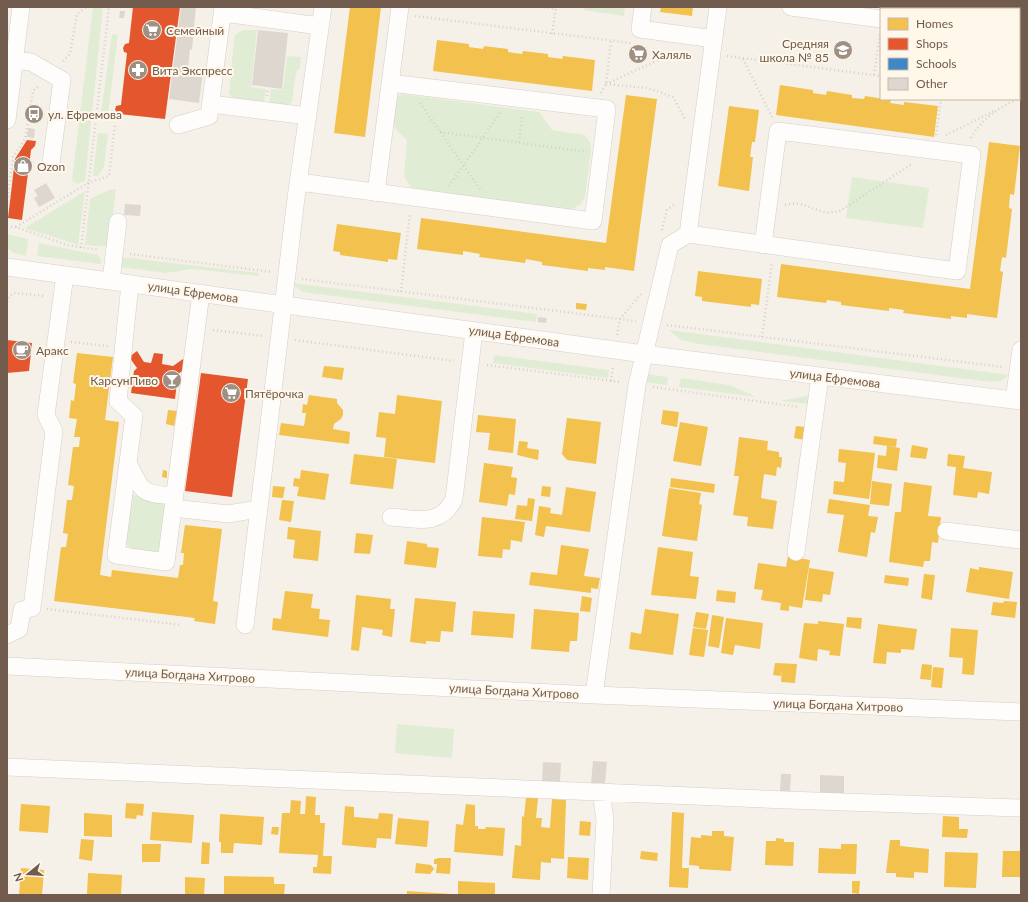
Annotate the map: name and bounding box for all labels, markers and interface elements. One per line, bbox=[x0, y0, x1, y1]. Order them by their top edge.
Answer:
legend bbox=[880, 8, 1020, 100]
text: Homes bbox=[916, 16, 953, 31]
supermarket icon: Семейный bbox=[141, 19, 163, 41]
place label: Семейный bbox=[166, 23, 224, 38]
place label: Средняя школа № 85 bbox=[760, 36, 829, 65]
text: Shops bbox=[916, 36, 948, 51]
school or university icon: Средняя школа № 85 bbox=[832, 39, 854, 61]
supermarket icon: Халяль bbox=[627, 43, 649, 65]
place label: Халяль bbox=[652, 47, 692, 62]
text: Schools bbox=[916, 56, 957, 71]
pharmacy icon: Вита Экспресс bbox=[127, 59, 149, 81]
place label: Вита Экспресс bbox=[152, 63, 233, 78]
text: Other bbox=[916, 76, 948, 91]
bus stop icon: ул. Ефремова bbox=[23, 103, 45, 125]
place label: ул. Ефремова bbox=[48, 107, 122, 122]
shop icon: Ozon bbox=[12, 155, 34, 177]
place label: Ozon bbox=[37, 159, 65, 174]
street label: улица Ефремова bbox=[147, 278, 239, 306]
street label: улица Ефремова bbox=[468, 322, 560, 350]
cafe icon: Аракc bbox=[11, 339, 33, 361]
place label: Аракc bbox=[36, 343, 69, 358]
street label: улица Ефремова bbox=[789, 365, 881, 391]
bar icon: КарсунПиво bbox=[161, 369, 183, 391]
place label: КарсунПиво bbox=[90, 373, 158, 388]
supermarket icon: Пятёрочка bbox=[220, 382, 242, 404]
place label: Пятёрочка bbox=[245, 386, 304, 401]
street label: улица Богдана Хитрово bbox=[125, 664, 256, 686]
street label: улица Богдана Хитрово bbox=[449, 680, 580, 702]
street label: улица Богдана Хитрово bbox=[773, 695, 904, 715]
north arrow bbox=[8, 854, 48, 894]
text: N bbox=[11, 871, 26, 883]

